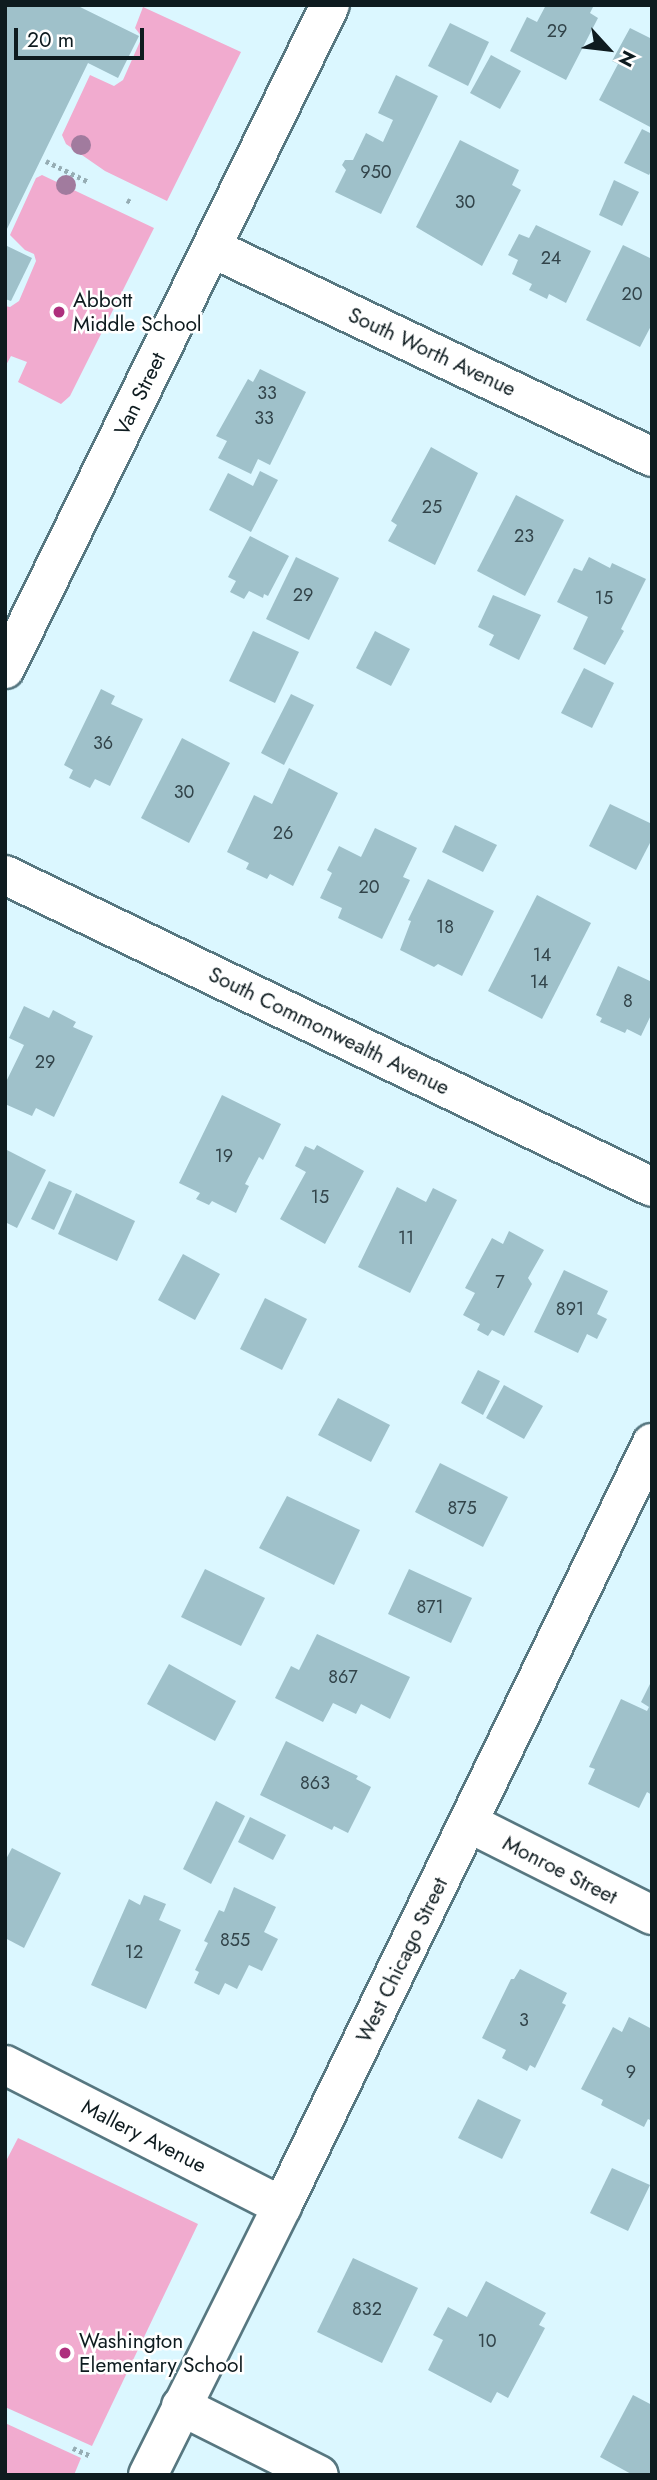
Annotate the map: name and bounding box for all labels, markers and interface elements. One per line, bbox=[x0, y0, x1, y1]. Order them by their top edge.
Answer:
scale bar bbox=[18, 14, 147, 58]
north arrow bbox=[573, 14, 643, 84]
house number: 29 bbox=[547, 20, 567, 42]
text: 20 m bbox=[27, 25, 74, 55]
text: N bbox=[612, 46, 643, 72]
house number: 950 bbox=[360, 161, 392, 183]
house number: 30 bbox=[455, 191, 475, 213]
house number: 24 bbox=[541, 247, 561, 269]
house number: 20 bbox=[621, 283, 643, 305]
place label: Abbott Middle School bbox=[73, 287, 202, 337]
street label: South Worth Avenue bbox=[344, 302, 520, 402]
marker: Abbott Middle School bbox=[51, 304, 67, 320]
street label: Van Street bbox=[109, 348, 171, 440]
house number: 33 bbox=[257, 382, 277, 404]
house number: 33 bbox=[254, 407, 274, 429]
house number: 25 bbox=[422, 496, 442, 518]
house number: 23 bbox=[514, 525, 534, 547]
house number: 29 bbox=[293, 584, 313, 606]
house number: 15 bbox=[595, 587, 613, 609]
house number: 36 bbox=[93, 732, 113, 754]
house number: 30 bbox=[174, 781, 194, 803]
house number: 26 bbox=[273, 822, 293, 844]
house number: 20 bbox=[358, 876, 380, 898]
house number: 18 bbox=[436, 916, 454, 938]
house number: 14 bbox=[533, 944, 551, 966]
street label: South Commonwealth Avenue bbox=[204, 962, 454, 1100]
house number: 14 bbox=[530, 971, 548, 993]
house number: 8 bbox=[623, 990, 633, 1012]
house number: 29 bbox=[35, 1051, 55, 1073]
house number: 19 bbox=[215, 1145, 233, 1167]
house number: 15 bbox=[311, 1186, 329, 1208]
house number: 11 bbox=[398, 1227, 414, 1249]
house number: 7 bbox=[495, 1271, 505, 1293]
house number: 891 bbox=[556, 1298, 584, 1320]
house number: 875 bbox=[447, 1497, 477, 1519]
house number: 871 bbox=[416, 1596, 444, 1618]
house number: 867 bbox=[328, 1666, 358, 1688]
house number: 863 bbox=[300, 1772, 330, 1794]
street label: Monroe Street bbox=[499, 1830, 621, 1910]
street label: West Chicago Street bbox=[351, 1873, 453, 2047]
house number: 855 bbox=[220, 1929, 250, 1951]
house number: 12 bbox=[125, 1941, 143, 1963]
house number: 3 bbox=[519, 2009, 529, 2031]
house number: 9 bbox=[626, 2061, 636, 2083]
street label: Mallery Avenue bbox=[78, 2094, 210, 2178]
house number: 832 bbox=[352, 2298, 382, 2320]
place label: Washington Elementary School bbox=[79, 2328, 243, 2378]
house number: 10 bbox=[478, 2330, 496, 2352]
marker: Washington Elementary School bbox=[57, 2345, 73, 2361]

